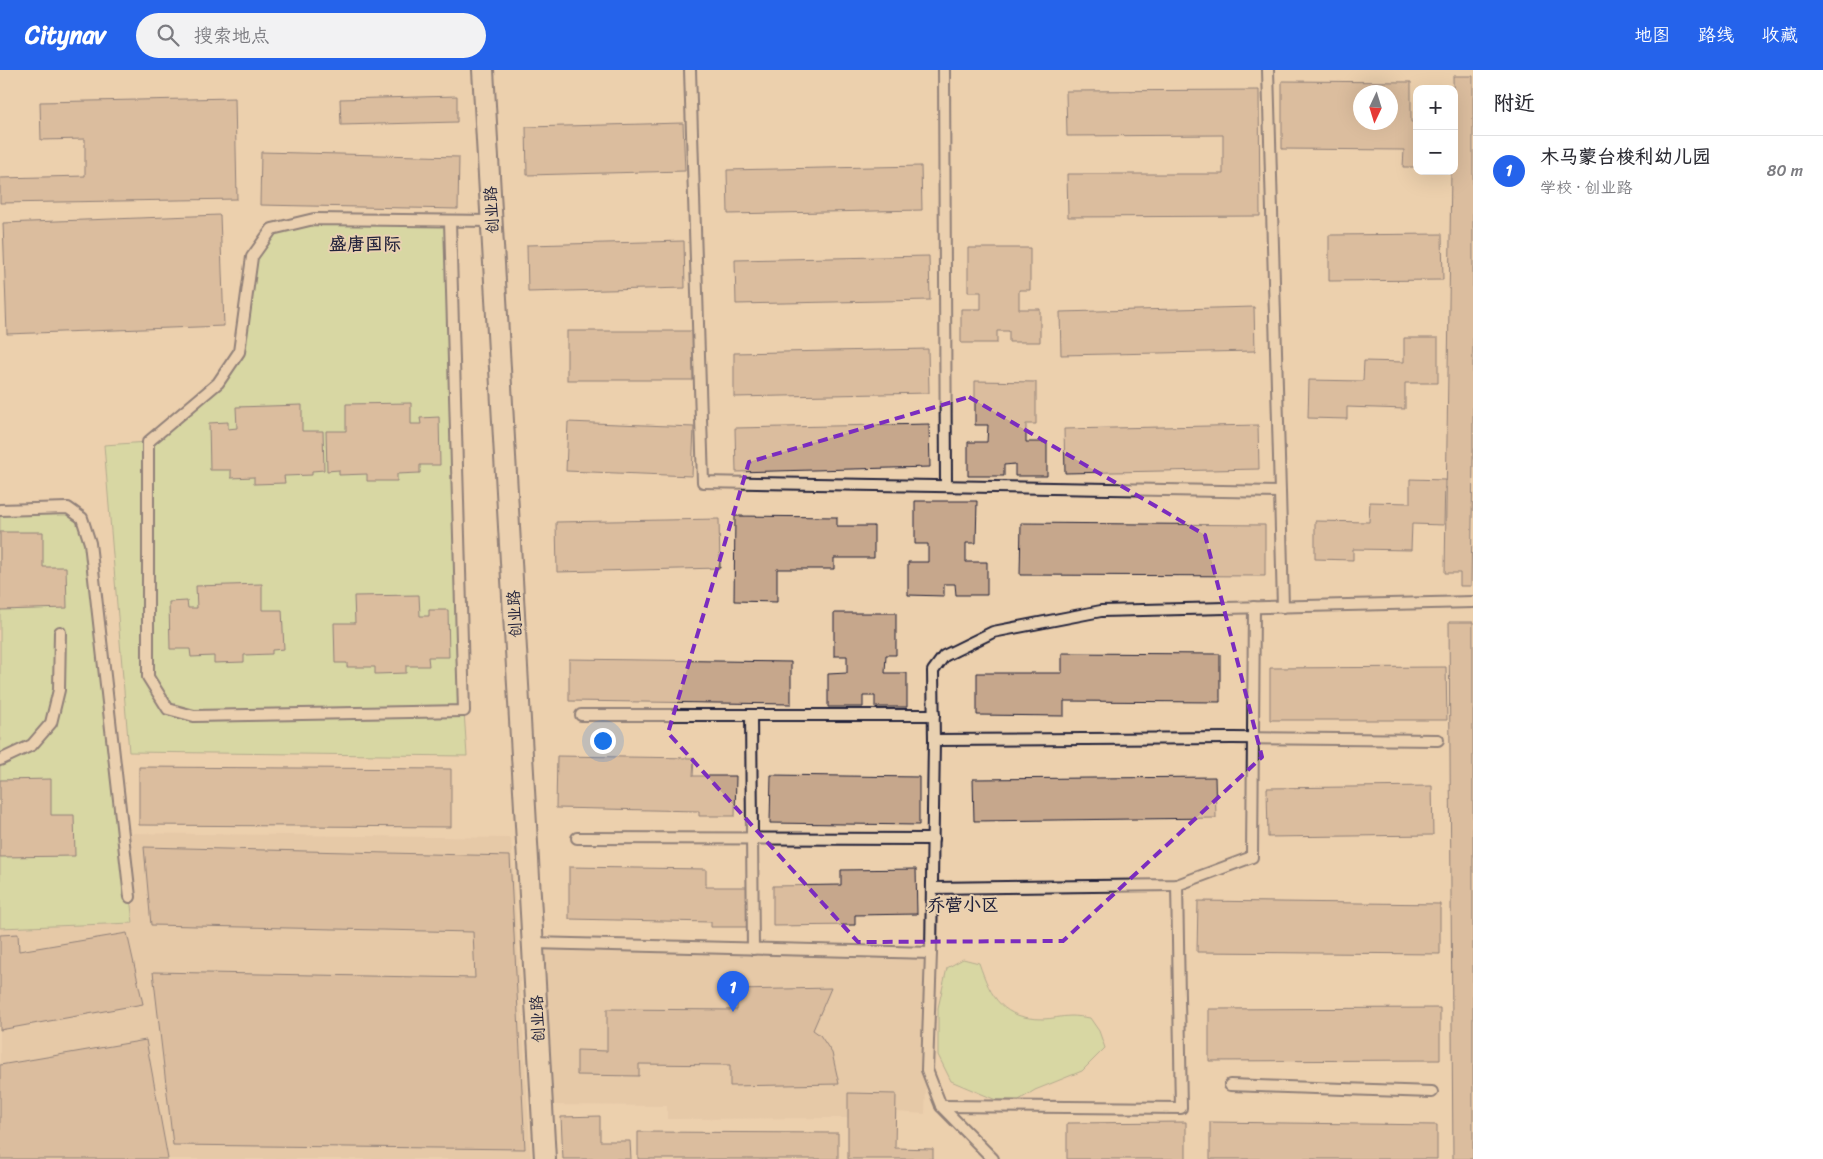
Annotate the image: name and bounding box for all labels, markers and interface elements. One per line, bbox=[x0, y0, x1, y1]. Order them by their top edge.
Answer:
search box bbox=[136, 13, 486, 58]
text: Citynav bbox=[25, 14, 106, 56]
text: 搜索地点 bbox=[194, 19, 270, 52]
text: 地图 bbox=[1634, 19, 1670, 51]
text: 路线 bbox=[1698, 19, 1734, 51]
text: 收藏 bbox=[1762, 19, 1798, 51]
icon: search bbox=[154, 21, 182, 49]
text: 附近 bbox=[1493, 84, 1535, 122]
north arrow bbox=[1353, 85, 1398, 130]
map controls bbox=[1413, 85, 1458, 175]
button: + bbox=[1413, 85, 1458, 130]
button: − bbox=[1413, 130, 1458, 175]
text: 木马蒙台梭利幼儿园 bbox=[1540, 140, 1711, 173]
text: 1 bbox=[1506, 156, 1512, 185]
text: 80 m bbox=[1767, 156, 1803, 185]
text: 学校 · 创业路 bbox=[1540, 173, 1633, 202]
street label: 创业路 bbox=[476, 185, 507, 235]
district label: 盛唐国际 bbox=[329, 228, 401, 260]
street label: 创业路 bbox=[499, 589, 530, 639]
your location bbox=[590, 728, 616, 754]
district label: 乔营小区 bbox=[927, 889, 999, 921]
pin: 1 bbox=[717, 971, 749, 1012]
street label: 创业路 bbox=[522, 994, 553, 1044]

